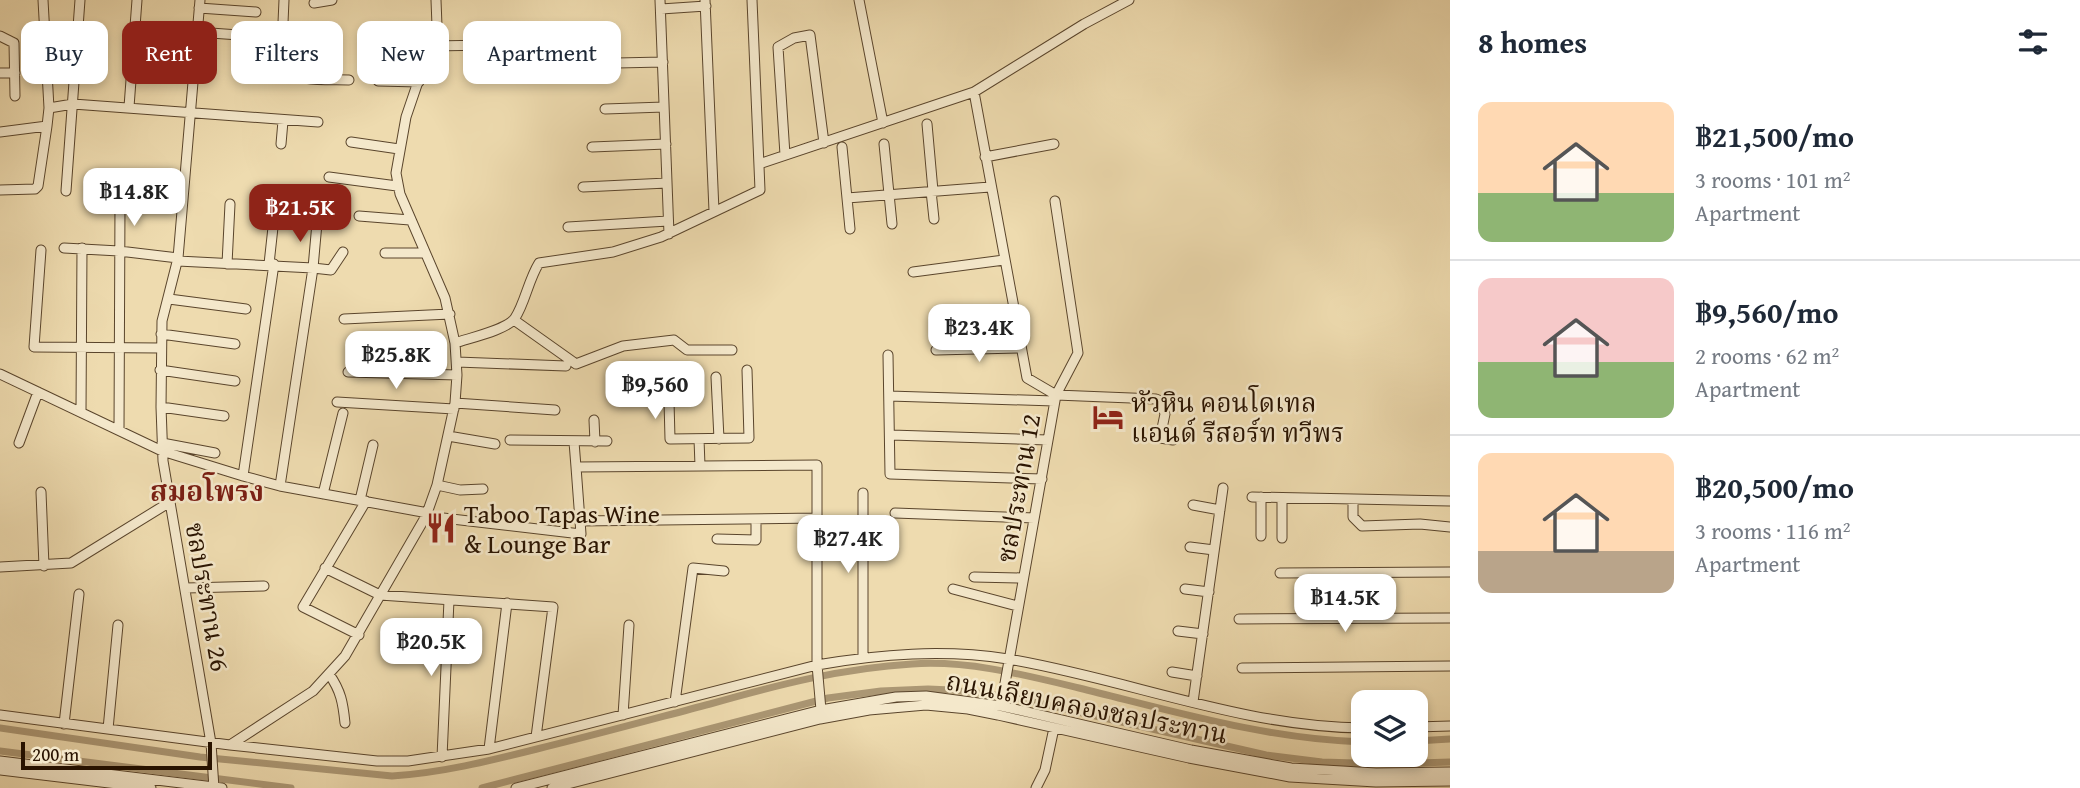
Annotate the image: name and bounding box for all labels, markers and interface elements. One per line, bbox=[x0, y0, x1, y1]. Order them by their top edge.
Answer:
text: 8 homes bbox=[1478, 20, 1587, 64]
chip: Buy bbox=[21, 21, 108, 84]
chip: Rent bbox=[122, 21, 217, 84]
chip: Filters bbox=[231, 21, 343, 84]
chip: New bbox=[357, 21, 449, 84]
chip: Apartment bbox=[463, 21, 621, 84]
icon: filters bbox=[2014, 23, 2052, 61]
text: ฿21,500/mo bbox=[1695, 114, 1854, 158]
icon: home bbox=[1534, 130, 1618, 214]
text: 3 rooms · 101 m² bbox=[1695, 163, 1850, 196]
pin: ฿14.8K bbox=[77, 168, 191, 228]
text: ฿14.8K bbox=[99, 174, 169, 207]
pin: ฿21.5K bbox=[243, 184, 357, 244]
text: ฿21.5K bbox=[265, 190, 335, 223]
text: Apartment bbox=[1695, 196, 1800, 229]
text: ฿9,560/mo bbox=[1695, 290, 1838, 334]
pin: ฿23.4K bbox=[922, 304, 1036, 364]
icon: home bbox=[1534, 306, 1618, 390]
text: ฿23.4K bbox=[944, 310, 1014, 343]
pin: ฿25.8K bbox=[339, 332, 453, 391]
text: ฿25.8K bbox=[361, 337, 431, 370]
text: 2 rooms · 62 m² bbox=[1695, 339, 1839, 372]
pin: ฿9,560 bbox=[598, 362, 712, 421]
text: ฿9,560 bbox=[621, 367, 689, 400]
text: Apartment bbox=[1695, 372, 1800, 405]
place label: หัวหิน คอนโดเทล แอนด์ รีสอร์ท ทวีพร bbox=[1131, 383, 1344, 452]
hotel icon: หัวหิน คอนโดเทล แอนด์ รีสอร์ท ทวีพร bbox=[1091, 400, 1125, 434]
street label: ชลประทาน 12 bbox=[986, 411, 1050, 565]
text: ฿20,500/mo bbox=[1695, 465, 1854, 509]
district label: สมอโพรง bbox=[150, 470, 264, 511]
icon: home bbox=[1534, 481, 1618, 565]
place label: Taboo Tapas Wine & Lounge Bar bbox=[464, 494, 660, 563]
restaurant icon: Taboo Tapas Wine & Lounge Bar bbox=[424, 511, 458, 545]
text: 3 rooms · 116 m² bbox=[1695, 514, 1850, 547]
pin: ฿27.4K bbox=[791, 516, 905, 575]
street label: ชลประทาน 26 bbox=[176, 520, 240, 674]
text: ฿27.4K bbox=[813, 521, 883, 554]
text: Apartment bbox=[1695, 547, 1800, 580]
pin: ฿14.5K bbox=[1288, 574, 1402, 634]
text: ฿14.5K bbox=[1310, 580, 1380, 613]
pin: ฿20.5K bbox=[374, 618, 488, 678]
text: ฿20.5K bbox=[396, 624, 466, 657]
street label: ถนนเลียบคลองชลประทาน bbox=[943, 661, 1231, 753]
map controls bbox=[1351, 690, 1428, 767]
button: layers bbox=[1351, 690, 1428, 767]
scale bar bbox=[21, 739, 212, 771]
text: 200 m bbox=[32, 740, 79, 768]

